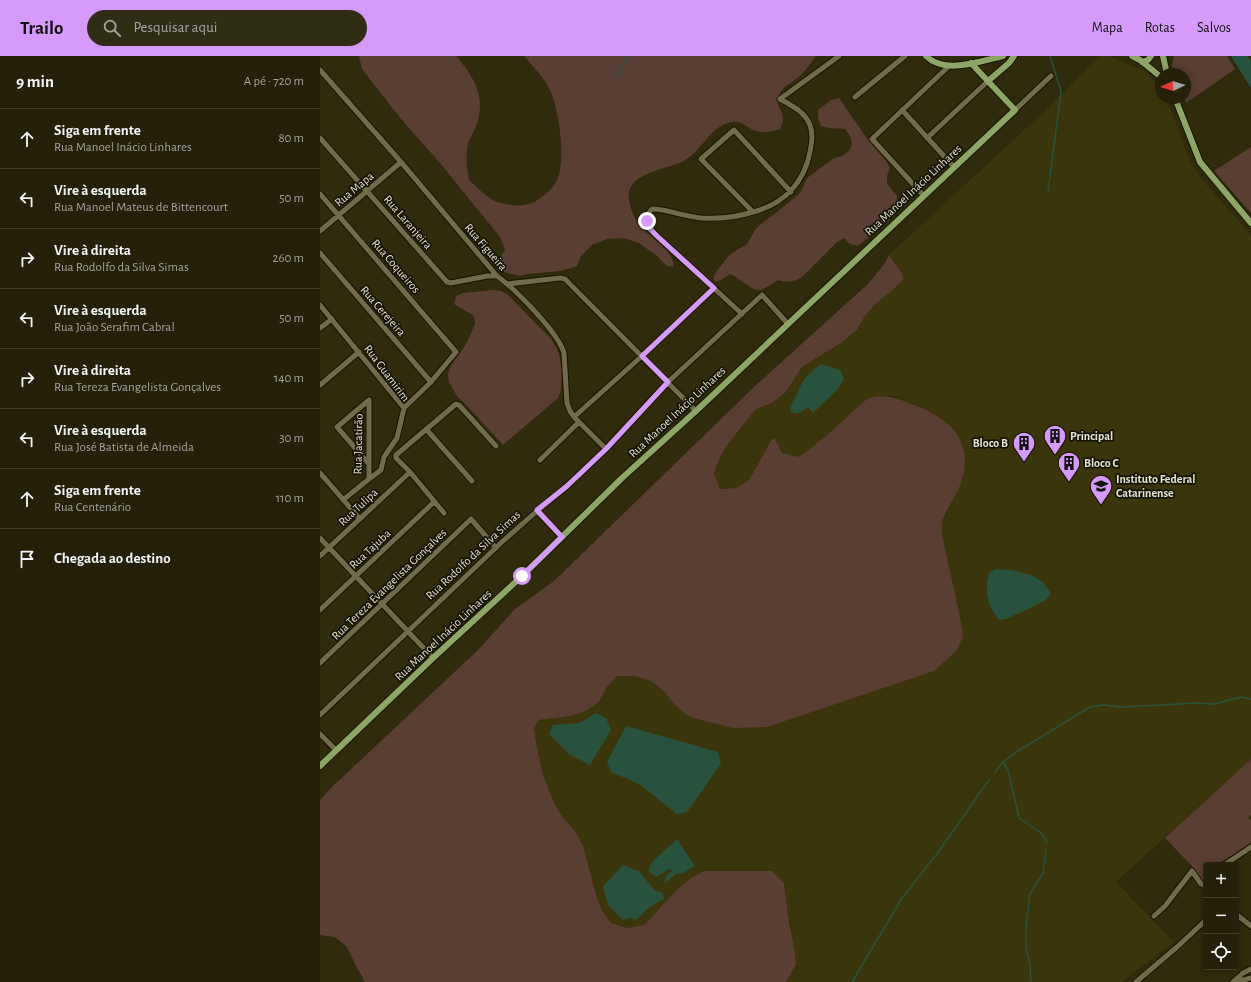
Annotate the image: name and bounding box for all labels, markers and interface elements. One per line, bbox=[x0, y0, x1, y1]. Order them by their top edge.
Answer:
search box bbox=[87, 10, 367, 46]
icon: search bbox=[101, 17, 123, 39]
text: Trailo bbox=[20, 19, 63, 38]
text: Pesquisar aqui bbox=[133, 20, 217, 35]
text: Mapa bbox=[1092, 21, 1123, 35]
text: Rotas bbox=[1145, 21, 1175, 35]
text: Salvos bbox=[1197, 21, 1231, 35]
north arrow bbox=[1155, 68, 1191, 104]
text: 9 min bbox=[16, 73, 54, 90]
text: A pé · 720 m bbox=[244, 75, 304, 88]
text: Siga em frente bbox=[54, 123, 141, 138]
icon: ahead bbox=[16, 128, 38, 150]
text: 80 m bbox=[278, 132, 304, 145]
text: Rua Manoel Inácio Linhares bbox=[54, 141, 192, 154]
street label: Rua Manoel Inácio Linhares bbox=[862, 142, 964, 238]
street label: Rua Mapa bbox=[332, 169, 376, 209]
text: Vire à esquerda bbox=[54, 183, 147, 198]
icon: left bbox=[16, 188, 38, 210]
text: 50 m bbox=[279, 192, 304, 205]
street label: Rua Laranjeira bbox=[381, 193, 435, 252]
text: Rua Manoel Mateus de Bittencourt bbox=[54, 201, 228, 214]
route end bbox=[638, 212, 656, 230]
street label: Rua Figueira bbox=[462, 221, 510, 273]
street label: Rua Coqueiros bbox=[370, 237, 422, 295]
text: Vire à direita bbox=[54, 243, 131, 258]
icon: right bbox=[16, 248, 38, 270]
text: 260 m bbox=[273, 252, 304, 265]
text: Rua Rodolfo da Silva Simas bbox=[54, 261, 189, 274]
street label: Rua Cerejeira bbox=[357, 284, 408, 339]
text: Vire à esquerda bbox=[54, 303, 147, 318]
icon: left bbox=[16, 308, 38, 330]
text: 50 m bbox=[279, 312, 304, 325]
text: Rua João Serafim Cabral bbox=[54, 321, 175, 334]
street label: Rua Guamirim bbox=[362, 342, 412, 404]
text: Vire à direita bbox=[54, 363, 131, 378]
street label: Rua Manoel Inácio Linhares bbox=[626, 364, 728, 460]
icon: right bbox=[16, 368, 38, 390]
text: 140 m bbox=[274, 372, 304, 385]
text: Rua Tereza Evangelista Gonçalves bbox=[54, 381, 221, 394]
street label: Rua Jacatirão bbox=[351, 413, 365, 475]
text: Vire à esquerda bbox=[54, 423, 147, 438]
building icon: Principal bbox=[1042, 423, 1068, 456]
icon: left bbox=[16, 428, 38, 450]
building icon: Bloco B bbox=[1011, 430, 1037, 463]
place label: Principal bbox=[1070, 430, 1113, 442]
text: 30 m bbox=[279, 432, 304, 445]
place label: Bloco B bbox=[973, 437, 1008, 449]
text: Rua José Batista de Almeida bbox=[54, 441, 194, 454]
building icon: Bloco C bbox=[1056, 450, 1082, 483]
place label: Bloco C bbox=[1084, 457, 1119, 469]
school or university icon: Instituto Federal Catarinense bbox=[1088, 473, 1114, 506]
place label: Instituto Federal Catarinense bbox=[1116, 473, 1195, 499]
text: Siga em frente bbox=[54, 483, 141, 498]
street label: Rua Tulipa bbox=[336, 486, 380, 528]
icon: ahead bbox=[16, 488, 38, 510]
text: 110 m bbox=[276, 492, 304, 505]
text: Rua Centenário bbox=[54, 501, 131, 514]
street label: Rua Rodolfo da Silva Simas bbox=[423, 508, 523, 602]
street label: Rua Tereza Evangelista Gonçalves bbox=[329, 526, 449, 642]
street label: Rua Tajuba bbox=[347, 527, 394, 572]
icon: arrive bbox=[16, 548, 38, 570]
text: Chegada ao destino bbox=[54, 551, 171, 566]
route start bbox=[513, 567, 531, 585]
street label: Rua Manoel Inácio Linhares bbox=[392, 587, 494, 683]
map controls bbox=[1203, 862, 1239, 970]
button: + bbox=[1203, 862, 1239, 898]
button: − bbox=[1203, 898, 1239, 934]
button: locate bbox=[1203, 934, 1239, 970]

